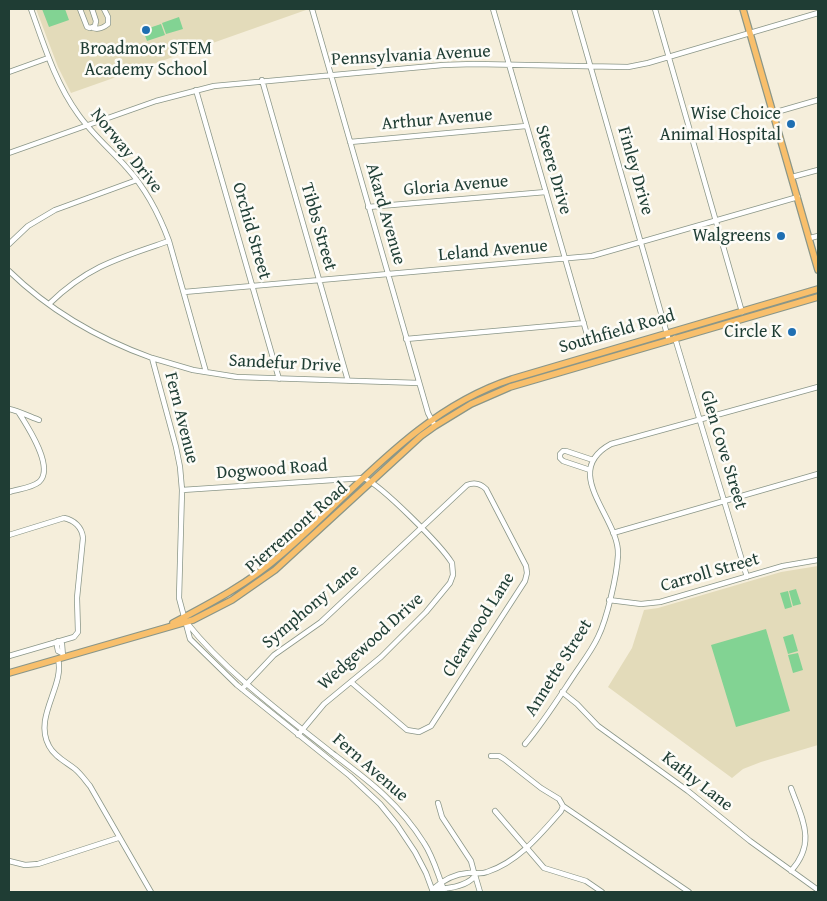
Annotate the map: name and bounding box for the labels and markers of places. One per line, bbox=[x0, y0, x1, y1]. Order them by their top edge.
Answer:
marker: Broadmoor STEM Academy School bbox=[140, 24, 152, 36]
place label: Broadmoor STEM Academy School bbox=[80, 38, 212, 80]
place label: Wise Choice Animal Hospital bbox=[660, 103, 781, 146]
marker: Wise Choice Animal Hospital bbox=[785, 118, 797, 130]
place label: Walgreens bbox=[693, 225, 771, 247]
marker: Walgreens bbox=[775, 230, 787, 242]
place label: Circle K bbox=[724, 321, 782, 343]
marker: Circle K bbox=[786, 326, 798, 338]

